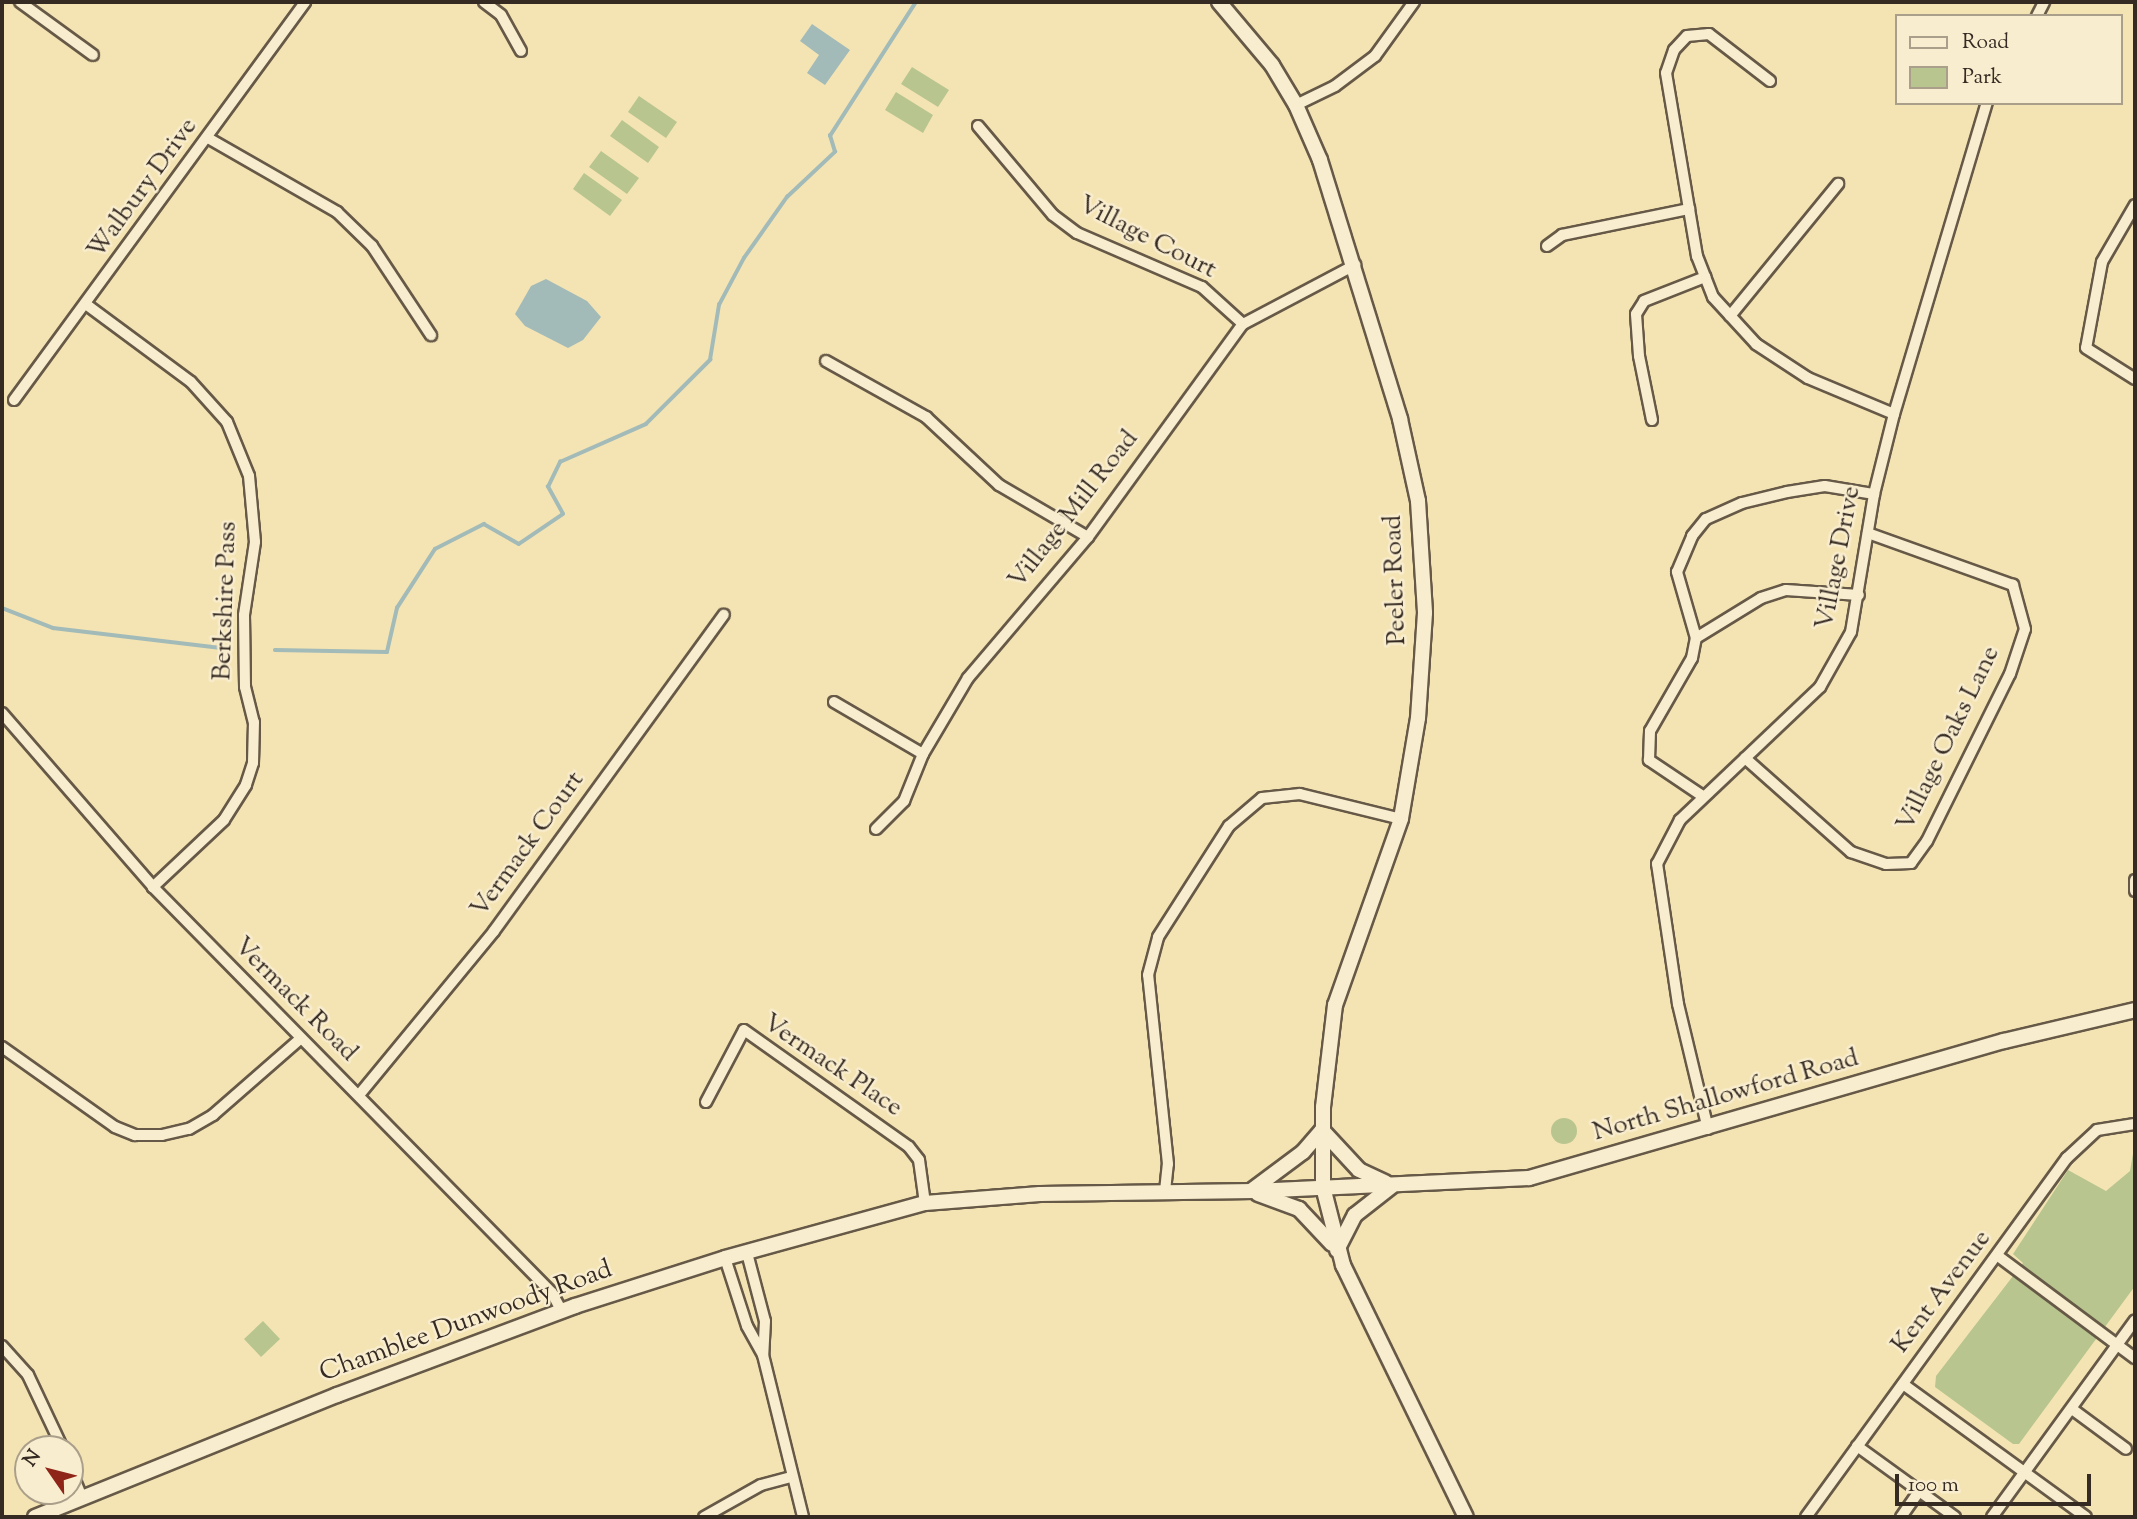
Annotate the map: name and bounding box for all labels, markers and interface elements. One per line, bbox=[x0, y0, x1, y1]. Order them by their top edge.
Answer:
legend bbox=[1896, 14, 2123, 105]
text: Road bbox=[1962, 28, 2009, 58]
text: Park bbox=[1962, 63, 2002, 93]
street label: Walbury Drive bbox=[81, 112, 205, 266]
street label: Village Court bbox=[1073, 190, 1221, 286]
street label: Village Mill Road bbox=[1002, 424, 1146, 596]
street label: Village Drive bbox=[1810, 483, 1868, 633]
street label: Peeler Road bbox=[1378, 514, 1414, 646]
street label: Berkshire Pass bbox=[208, 521, 244, 681]
street label: Village Oaks Lane bbox=[1891, 641, 2007, 837]
street label: Vermack Court bbox=[465, 766, 591, 924]
street label: Vermack Road bbox=[226, 931, 364, 1069]
street label: Vermack Place bbox=[756, 1008, 908, 1124]
street label: North Shallowford Road bbox=[1590, 1043, 1862, 1149]
street label: Kent Avenue bbox=[1886, 1224, 1998, 1360]
street label: Chamblee Dunwoody Road bbox=[315, 1254, 617, 1390]
north arrow bbox=[14, 1435, 84, 1505]
text: N bbox=[18, 1445, 48, 1473]
scale bar bbox=[1899, 1460, 2095, 1504]
text: 100 m bbox=[1908, 1471, 1959, 1501]

